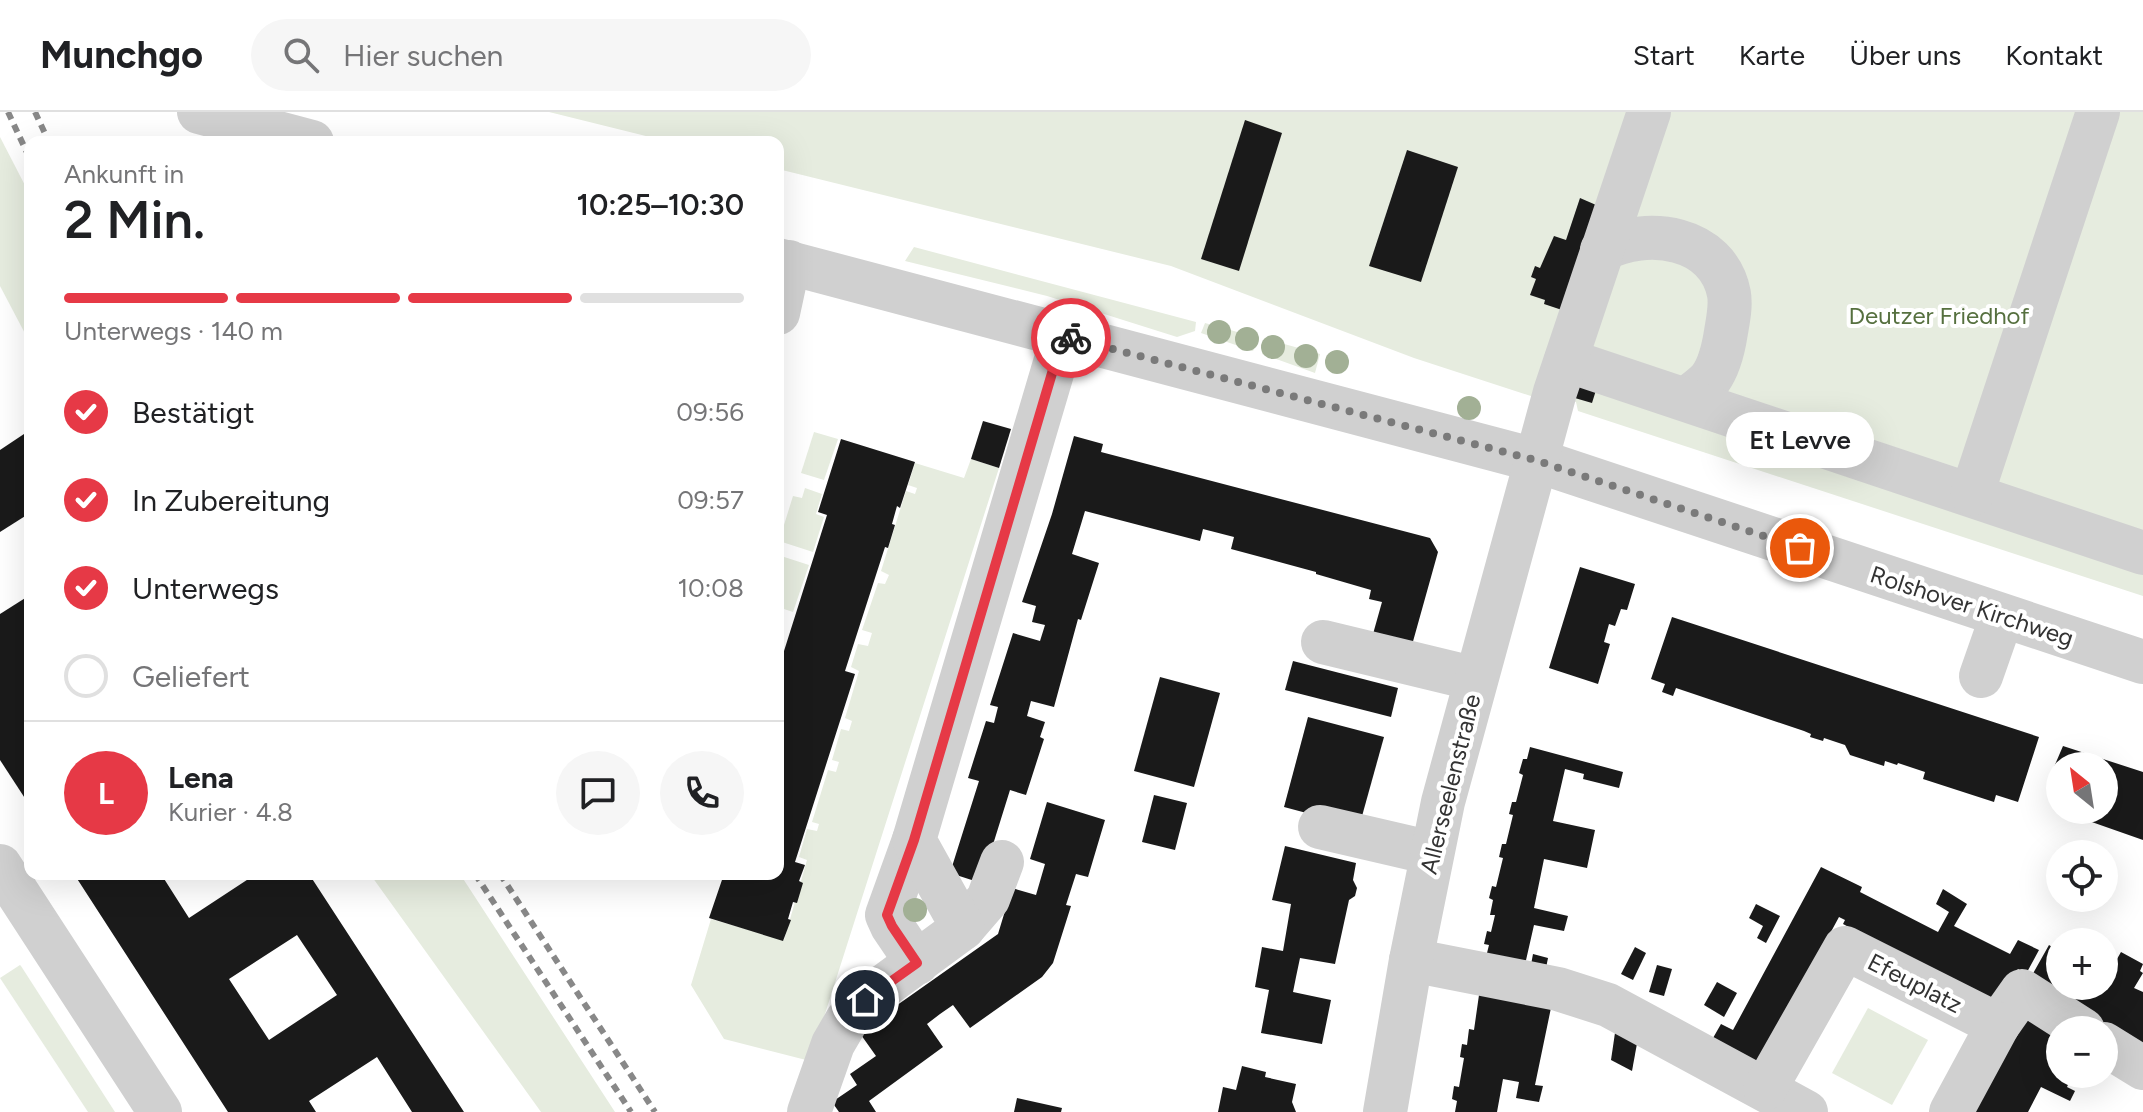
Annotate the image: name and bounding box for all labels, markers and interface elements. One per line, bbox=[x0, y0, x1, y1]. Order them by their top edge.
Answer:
search box bbox=[251, 19, 811, 91]
text: Munchgo bbox=[40, 32, 203, 78]
icon: search bbox=[279, 33, 323, 77]
text: Hier suchen bbox=[343, 37, 503, 74]
text: Start bbox=[1633, 38, 1695, 72]
text: Karte bbox=[1739, 38, 1805, 72]
text: Über uns bbox=[1849, 38, 1961, 72]
text: Kontakt bbox=[2005, 38, 2103, 72]
text: Ankunft in bbox=[64, 158, 184, 190]
text: 10:25–10:30 bbox=[576, 186, 744, 223]
text: 2 Min. bbox=[64, 189, 205, 251]
courier bbox=[1031, 298, 1111, 378]
park label: Deutzer Friedhof bbox=[1849, 301, 2030, 330]
text: Unterwegs · 140 m bbox=[64, 315, 283, 347]
icon: bike bbox=[1049, 316, 1093, 360]
icon: check bbox=[64, 390, 108, 434]
text: Bestätigt bbox=[132, 394, 255, 431]
text: 09:56 bbox=[676, 396, 744, 428]
callout: Et Levve bbox=[1726, 412, 1874, 468]
text: Et Levve bbox=[1749, 424, 1851, 456]
icon: check bbox=[64, 478, 108, 522]
text: In Zubereitung bbox=[132, 482, 330, 519]
text: 09:57 bbox=[677, 484, 744, 516]
pin bbox=[1766, 514, 1834, 582]
icon: bag bbox=[1778, 526, 1822, 570]
street label: Rolshover Kirchweg bbox=[1867, 559, 2077, 653]
icon: check bbox=[64, 566, 108, 610]
text: Unterwegs bbox=[132, 570, 279, 607]
text: 10:08 bbox=[677, 572, 744, 604]
text: Geliefert bbox=[132, 658, 250, 695]
street label: Allerseelenstraße bbox=[1414, 691, 1486, 877]
button: chat bbox=[556, 751, 640, 835]
button: phone bbox=[660, 751, 744, 835]
north arrow bbox=[2046, 752, 2118, 824]
map controls bbox=[2046, 752, 2118, 1088]
text: Lena bbox=[168, 759, 234, 796]
text: L bbox=[98, 775, 114, 812]
text: Kurier · 4.8 bbox=[168, 796, 293, 828]
button: locate bbox=[2046, 840, 2118, 912]
button: + bbox=[2046, 928, 2118, 1000]
street label: Efeuplatz bbox=[1863, 947, 1967, 1019]
pin bbox=[831, 966, 899, 1034]
icon: home bbox=[843, 978, 887, 1022]
button: − bbox=[2046, 1016, 2118, 1088]

